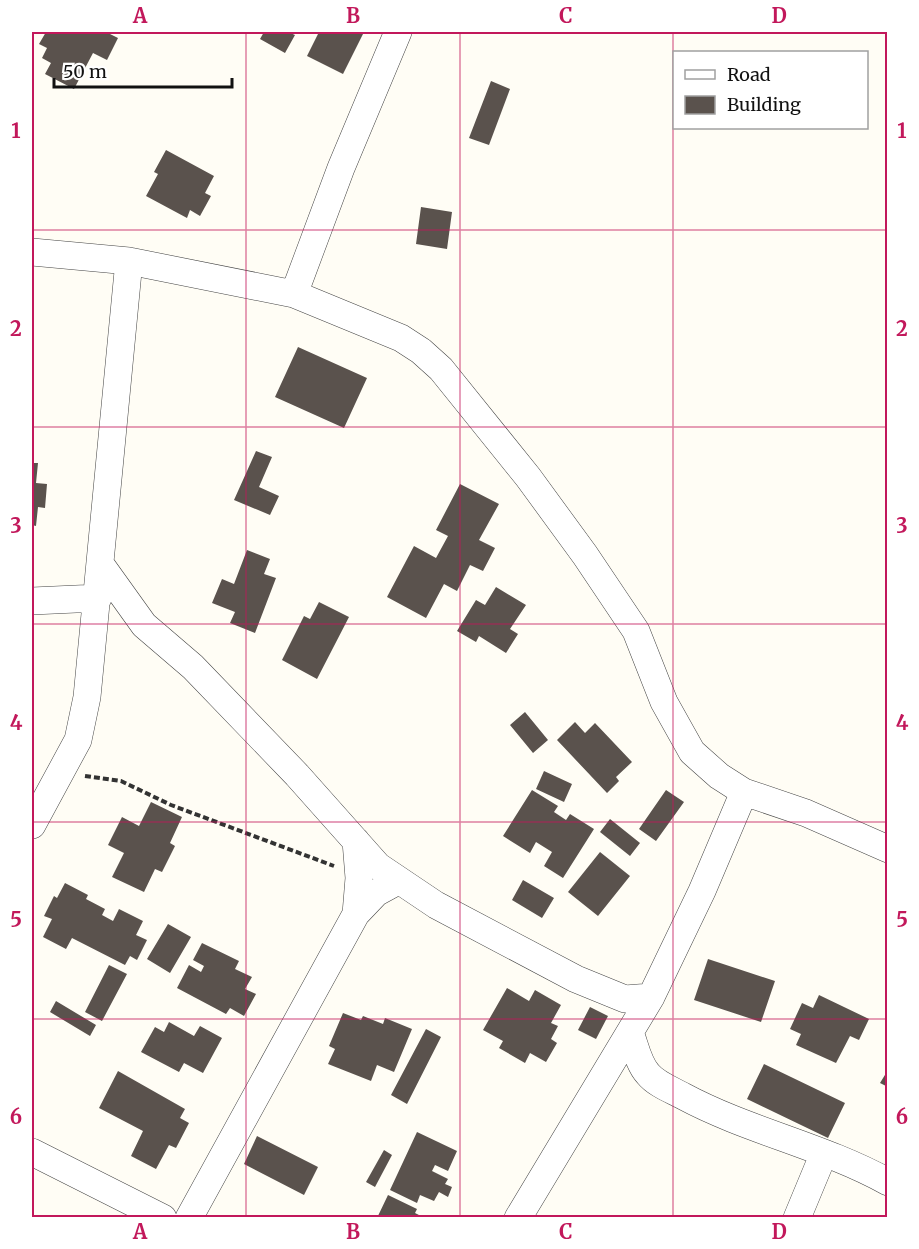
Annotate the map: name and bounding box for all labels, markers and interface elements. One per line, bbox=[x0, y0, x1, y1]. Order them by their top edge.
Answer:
text: A bbox=[132, 3, 148, 28]
text: B bbox=[346, 3, 360, 28]
text: C bbox=[559, 3, 573, 28]
text: D bbox=[771, 3, 787, 28]
scale bar bbox=[54, 51, 232, 89]
legend bbox=[673, 51, 868, 129]
text: 50 m bbox=[63, 60, 107, 83]
text: Road bbox=[727, 63, 771, 86]
text: Building bbox=[727, 93, 801, 116]
text: 1 bbox=[11, 118, 21, 143]
text: 1 bbox=[897, 118, 907, 143]
text: 2 bbox=[10, 316, 22, 341]
text: 2 bbox=[896, 316, 908, 341]
text: 3 bbox=[10, 513, 22, 538]
text: 3 bbox=[896, 513, 908, 538]
text: 4 bbox=[10, 710, 23, 735]
text: 4 bbox=[896, 710, 909, 735]
text: 5 bbox=[10, 907, 22, 932]
text: 5 bbox=[896, 907, 908, 932]
text: 6 bbox=[10, 1104, 22, 1129]
text: 6 bbox=[896, 1104, 908, 1129]
text: A bbox=[132, 1219, 148, 1244]
text: B bbox=[346, 1219, 360, 1244]
text: C bbox=[559, 1219, 573, 1244]
text: D bbox=[771, 1219, 787, 1244]

